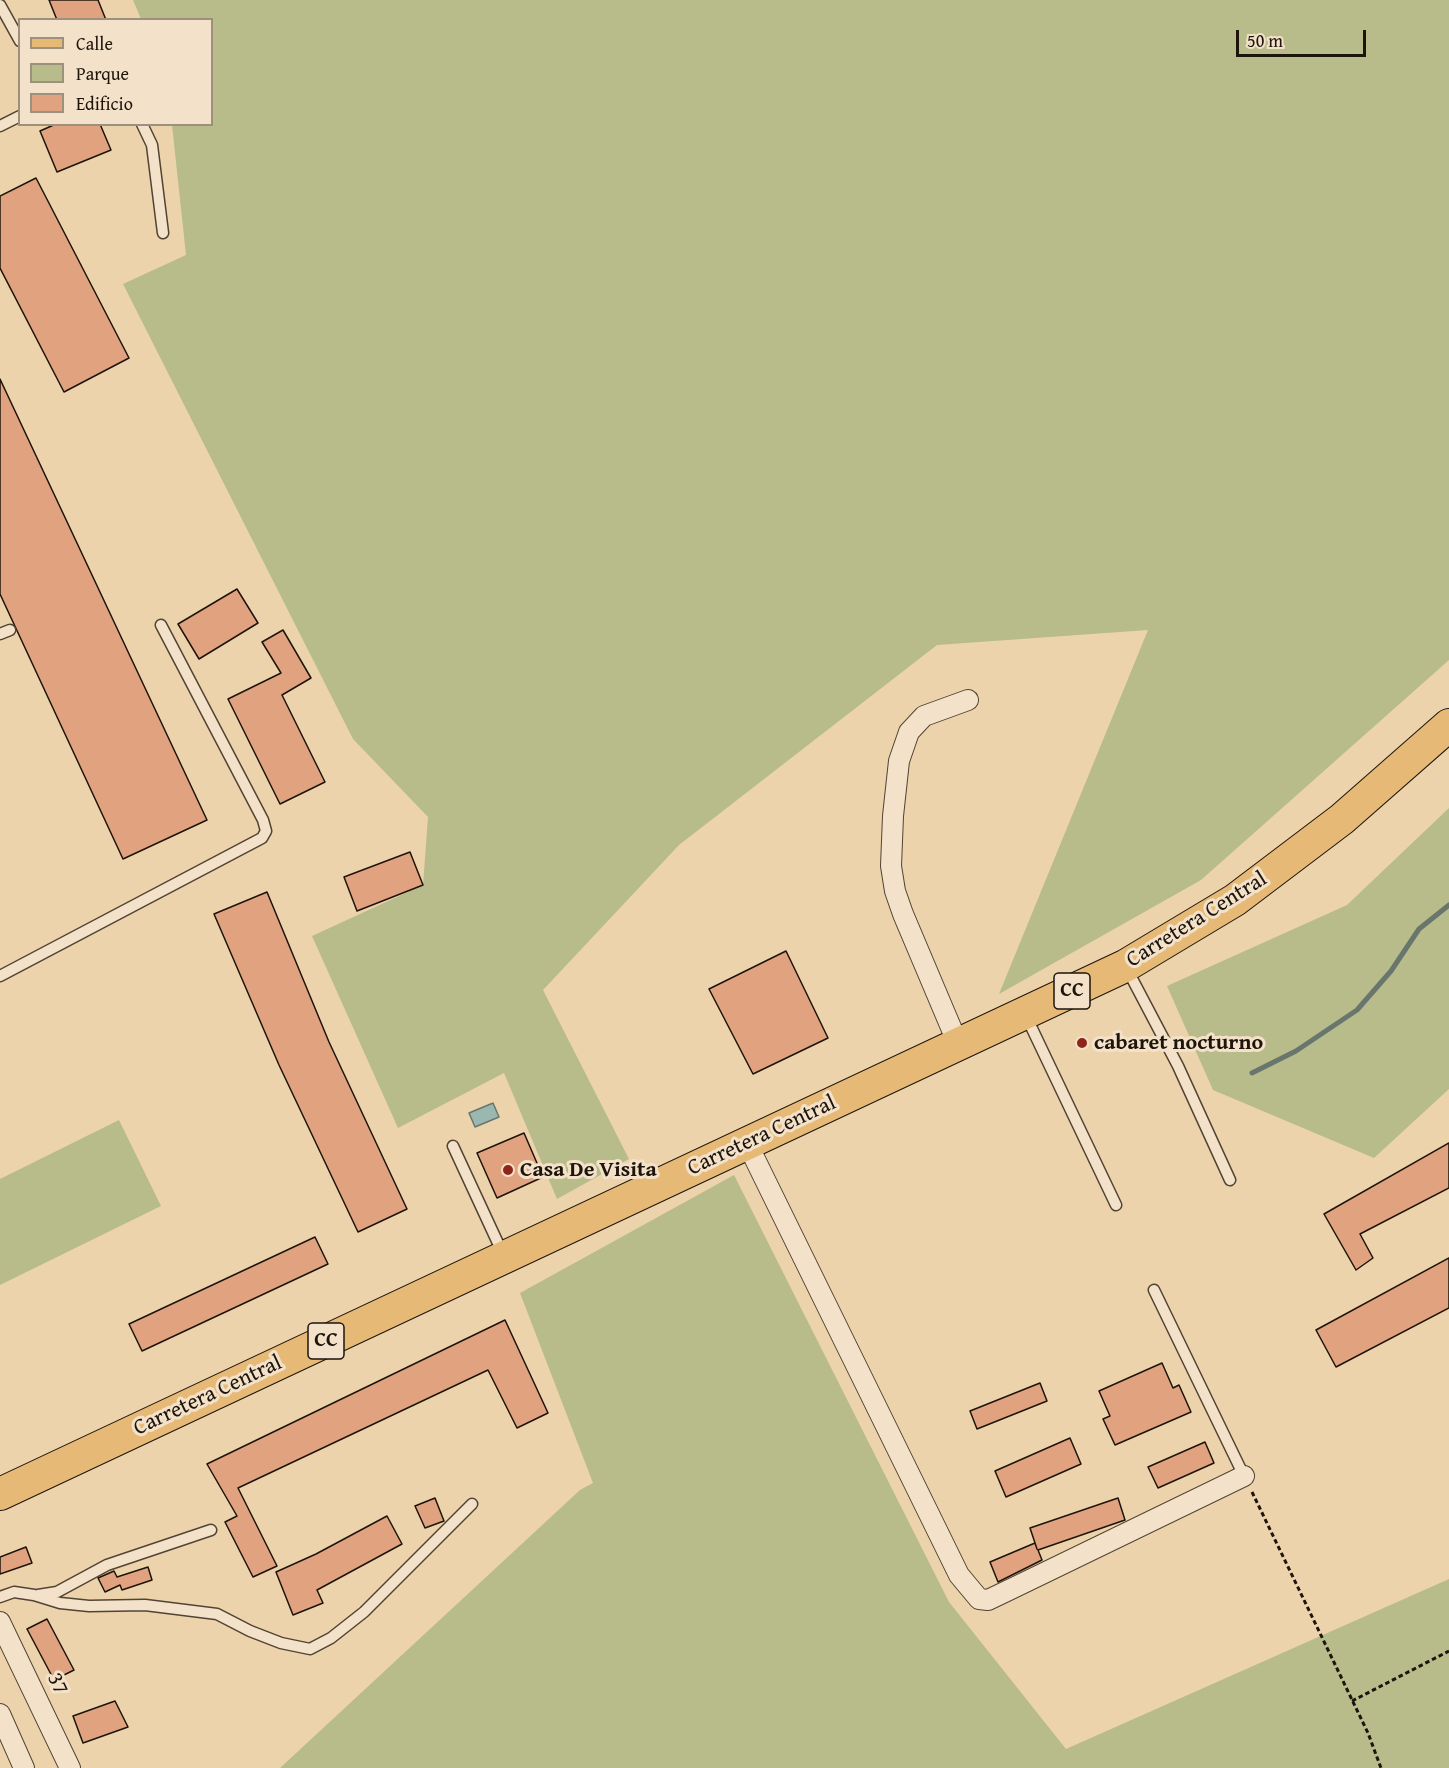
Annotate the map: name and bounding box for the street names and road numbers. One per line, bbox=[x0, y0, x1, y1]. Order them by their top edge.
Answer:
street label: Carretera Central bbox=[1122, 866, 1272, 974]
road number: CC bbox=[1054, 973, 1090, 1009]
street label: Carretera Central bbox=[684, 1090, 840, 1182]
road number: CC bbox=[308, 1323, 344, 1359]
street label: Carretera Central bbox=[130, 1350, 286, 1442]
street label: 37 bbox=[41, 1669, 73, 1699]

